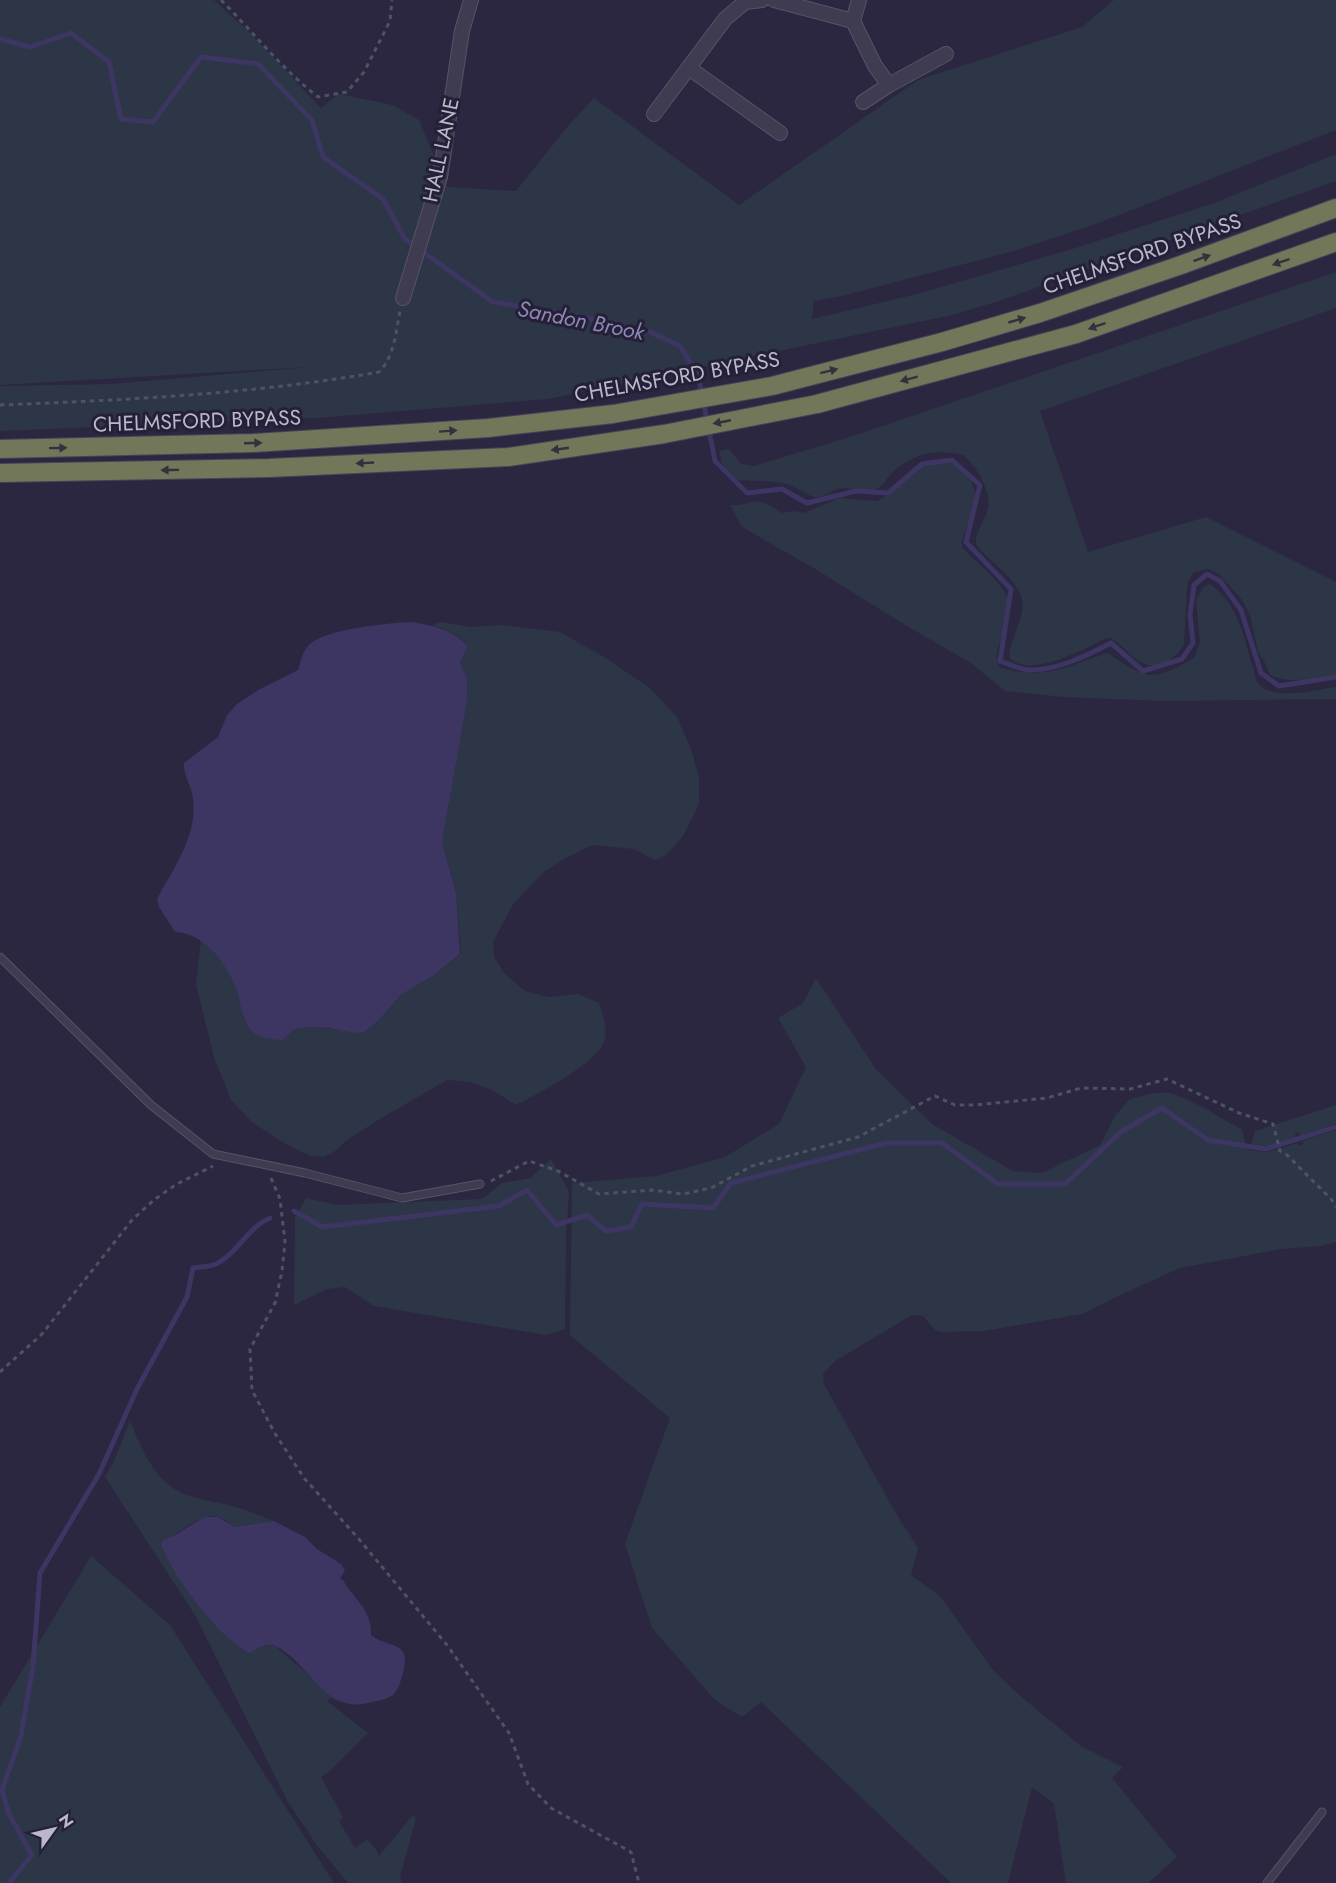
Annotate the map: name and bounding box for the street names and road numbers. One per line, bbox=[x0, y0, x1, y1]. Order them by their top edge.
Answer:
street label: HALL LANE bbox=[415, 95, 467, 205]
street label: CHELMSFORD BYPASS bbox=[1039, 206, 1245, 302]
street label: CHELMSFORD BYPASS bbox=[572, 344, 782, 410]
street label: CHELMSFORD BYPASS bbox=[92, 402, 302, 440]

